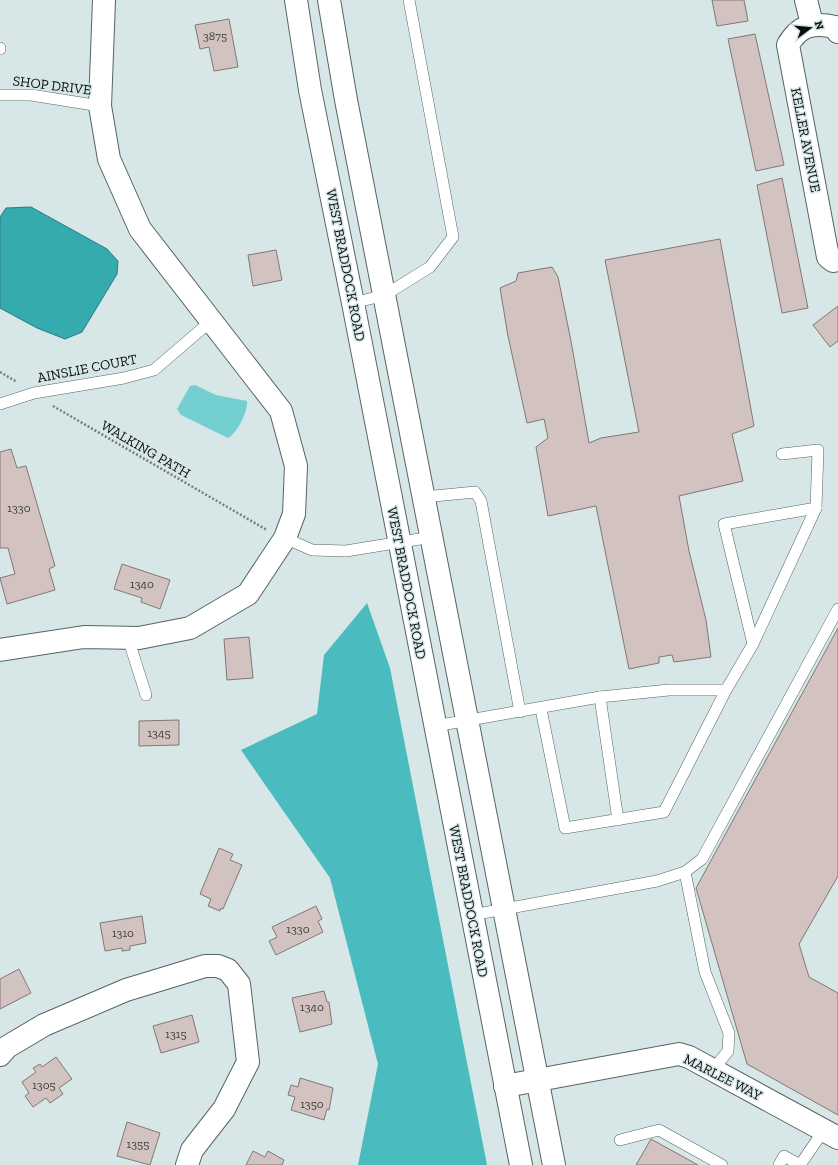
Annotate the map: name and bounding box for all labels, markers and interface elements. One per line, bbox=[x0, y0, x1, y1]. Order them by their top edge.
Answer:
north arrow bbox=[790, 8, 830, 48]
text: N bbox=[812, 20, 827, 32]
house number: 3875 bbox=[203, 29, 227, 43]
street label: SHOP DRIVE bbox=[12, 72, 92, 99]
street label: KELLER AVENUE bbox=[787, 86, 824, 194]
street label: WEST BRADDOCK ROAD bbox=[322, 188, 369, 343]
street label: AINSLIE COURT bbox=[36, 350, 139, 387]
street label: WALKING PATH bbox=[98, 417, 193, 482]
house number: 1330 bbox=[7, 501, 31, 515]
street label: WEST BRADDOCK ROAD bbox=[383, 506, 430, 661]
house number: 1340 bbox=[130, 577, 154, 591]
house number: 1345 bbox=[147, 726, 171, 740]
street label: WEST BRADDOCK ROAD bbox=[445, 824, 492, 979]
house number: 1330 bbox=[286, 922, 310, 936]
house number: 1310 bbox=[112, 926, 134, 940]
house number: 1340 bbox=[300, 1000, 324, 1014]
house number: 1315 bbox=[165, 1027, 187, 1041]
street label: MARLEE WAY bbox=[681, 1050, 765, 1105]
house number: 1305 bbox=[32, 1078, 56, 1092]
house number: 1350 bbox=[300, 1097, 324, 1111]
house number: 1355 bbox=[127, 1137, 149, 1151]

